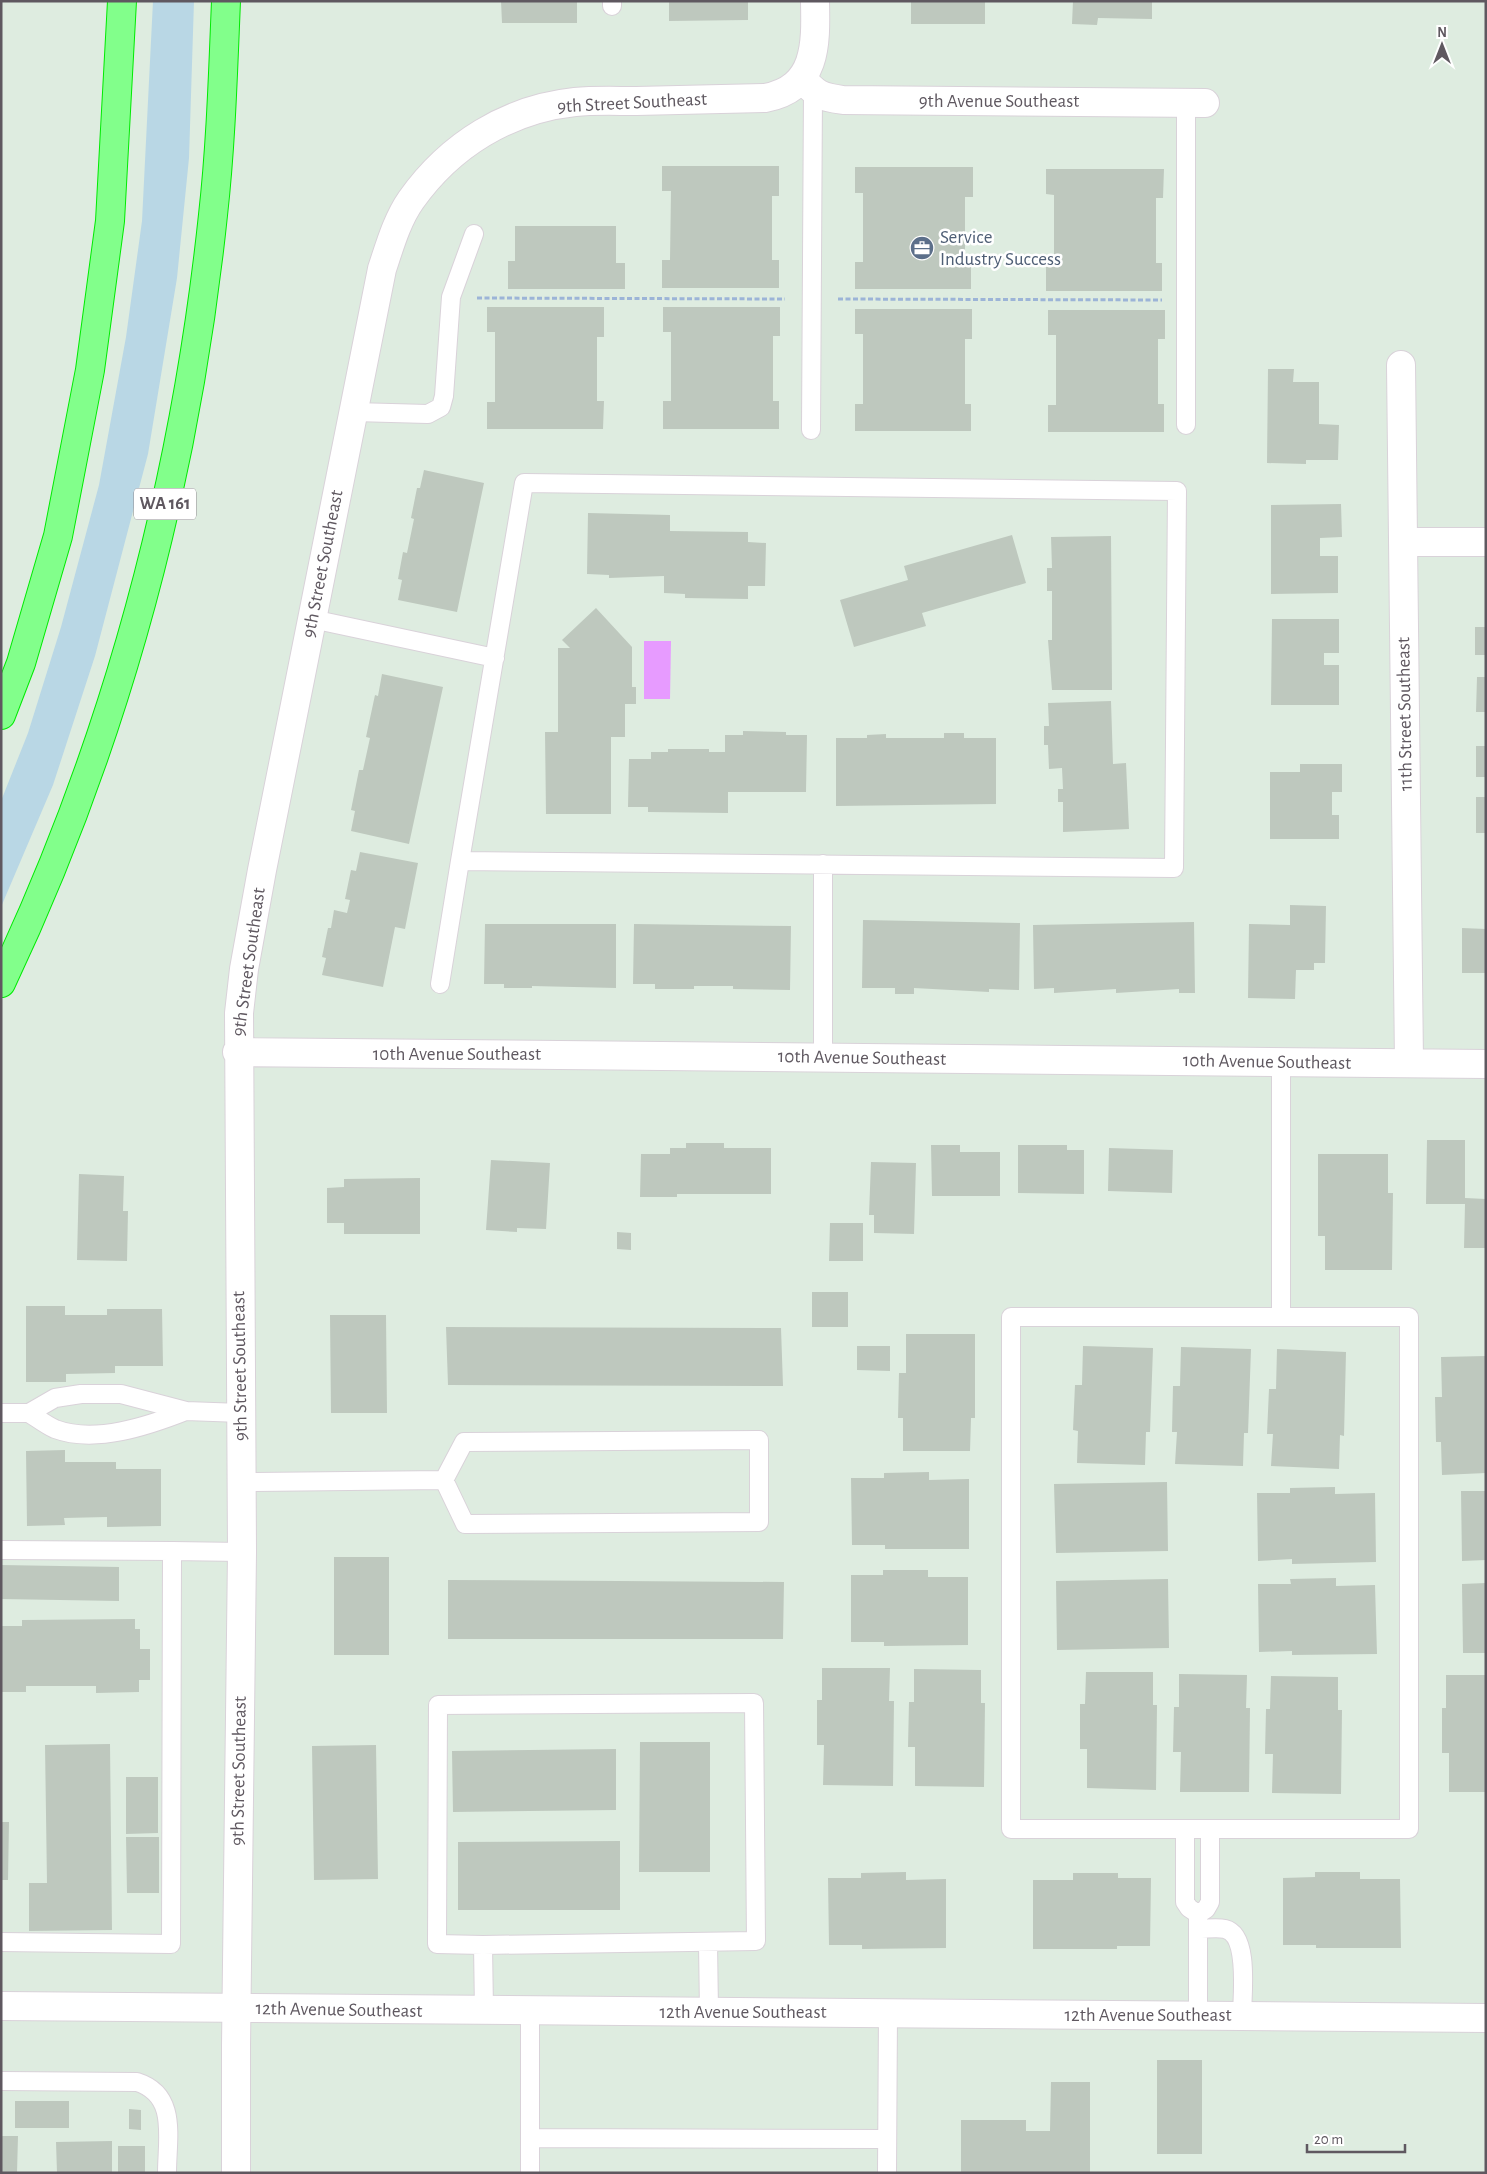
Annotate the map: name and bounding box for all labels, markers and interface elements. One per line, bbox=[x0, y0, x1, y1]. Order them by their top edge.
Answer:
north arrow bbox=[1417, 20, 1467, 70]
text: N bbox=[1437, 26, 1447, 40]
street label: 9th Street Southeast bbox=[557, 90, 707, 116]
street label: 9th Avenue Southeast bbox=[919, 92, 1079, 111]
place label: Service Industry Success bbox=[940, 228, 1061, 269]
office icon: Service Industry Success bbox=[909, 235, 935, 261]
road number: WA 161 bbox=[134, 488, 196, 520]
street label: 9th Street Southeast bbox=[299, 489, 347, 639]
street label: 11th Street Southeast bbox=[1394, 637, 1416, 791]
street label: 9th Street Southeast bbox=[229, 886, 269, 1038]
street label: 10th Avenue Southeast bbox=[373, 1045, 541, 1064]
street label: 10th Avenue Southeast bbox=[778, 1047, 946, 1069]
street label: 10th Avenue Southeast bbox=[1183, 1051, 1351, 1073]
street label: 9th Street Southeast bbox=[229, 1291, 251, 1441]
street label: 9th Street Southeast bbox=[228, 1696, 250, 1846]
street label: 12th Avenue Southeast bbox=[255, 1999, 423, 2021]
street label: 12th Avenue Southeast bbox=[660, 2003, 826, 2022]
street label: 12th Avenue Southeast bbox=[1065, 2006, 1231, 2025]
scale bar bbox=[1307, 2122, 1404, 2154]
text: 20 m bbox=[1314, 2132, 1343, 2147]

